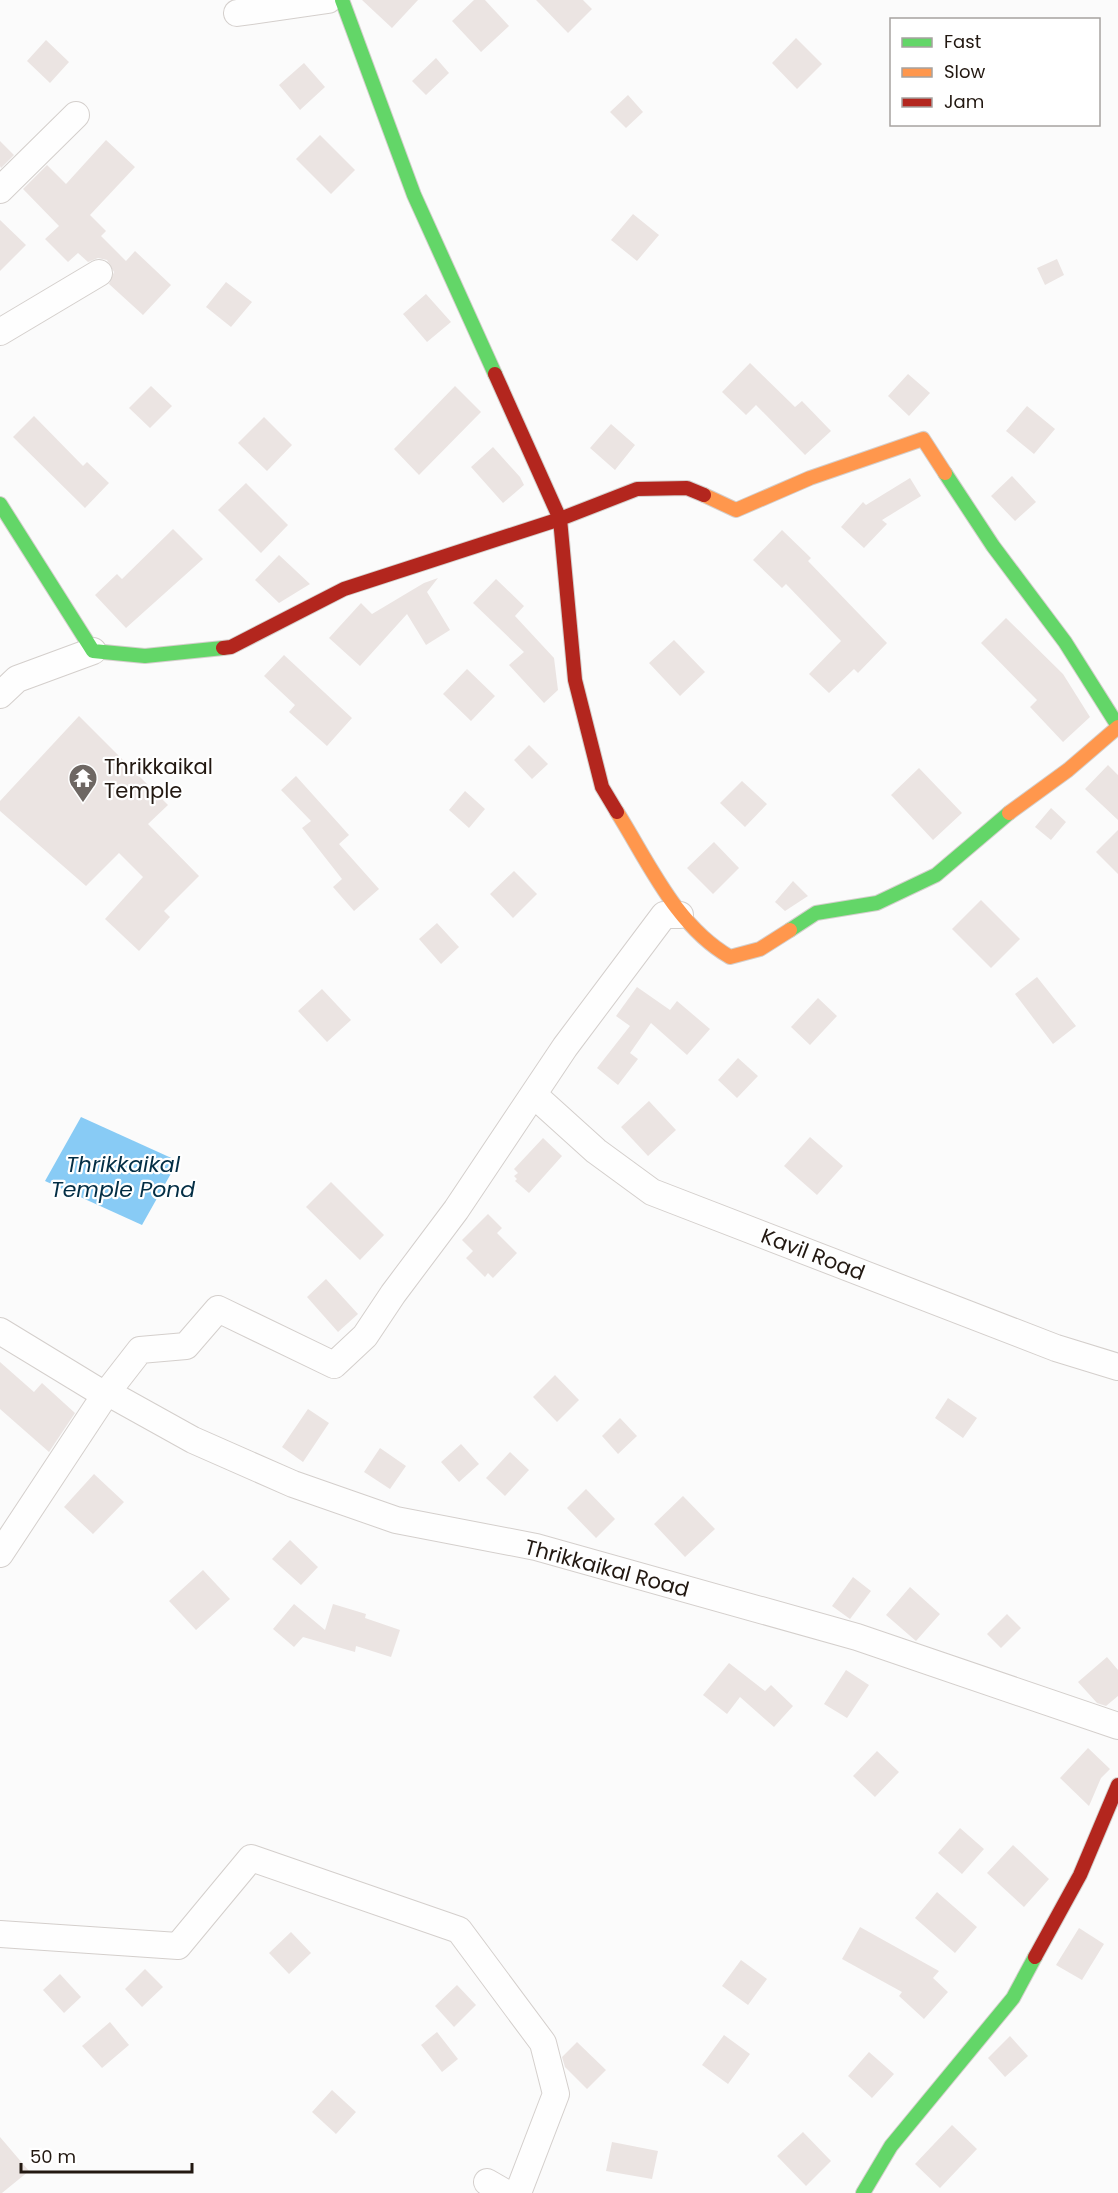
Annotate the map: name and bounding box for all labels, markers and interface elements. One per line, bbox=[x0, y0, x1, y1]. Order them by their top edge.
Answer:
legend bbox=[890, 18, 1100, 126]
text: Fast bbox=[944, 29, 981, 54]
text: Slow bbox=[944, 59, 986, 84]
text: Jam bbox=[944, 89, 984, 114]
place label: Thrikkaikal Temple bbox=[104, 752, 213, 805]
temple icon: Thrikkaikal Temple bbox=[67, 762, 99, 804]
water label: Thrikkaikal Temple Pond bbox=[51, 1149, 195, 1205]
street label: Kavil Road bbox=[757, 1221, 869, 1287]
street label: Thrikkaikal Road bbox=[522, 1532, 692, 1604]
scale bar bbox=[21, 2136, 192, 2174]
text: 50 m bbox=[30, 2144, 76, 2169]

